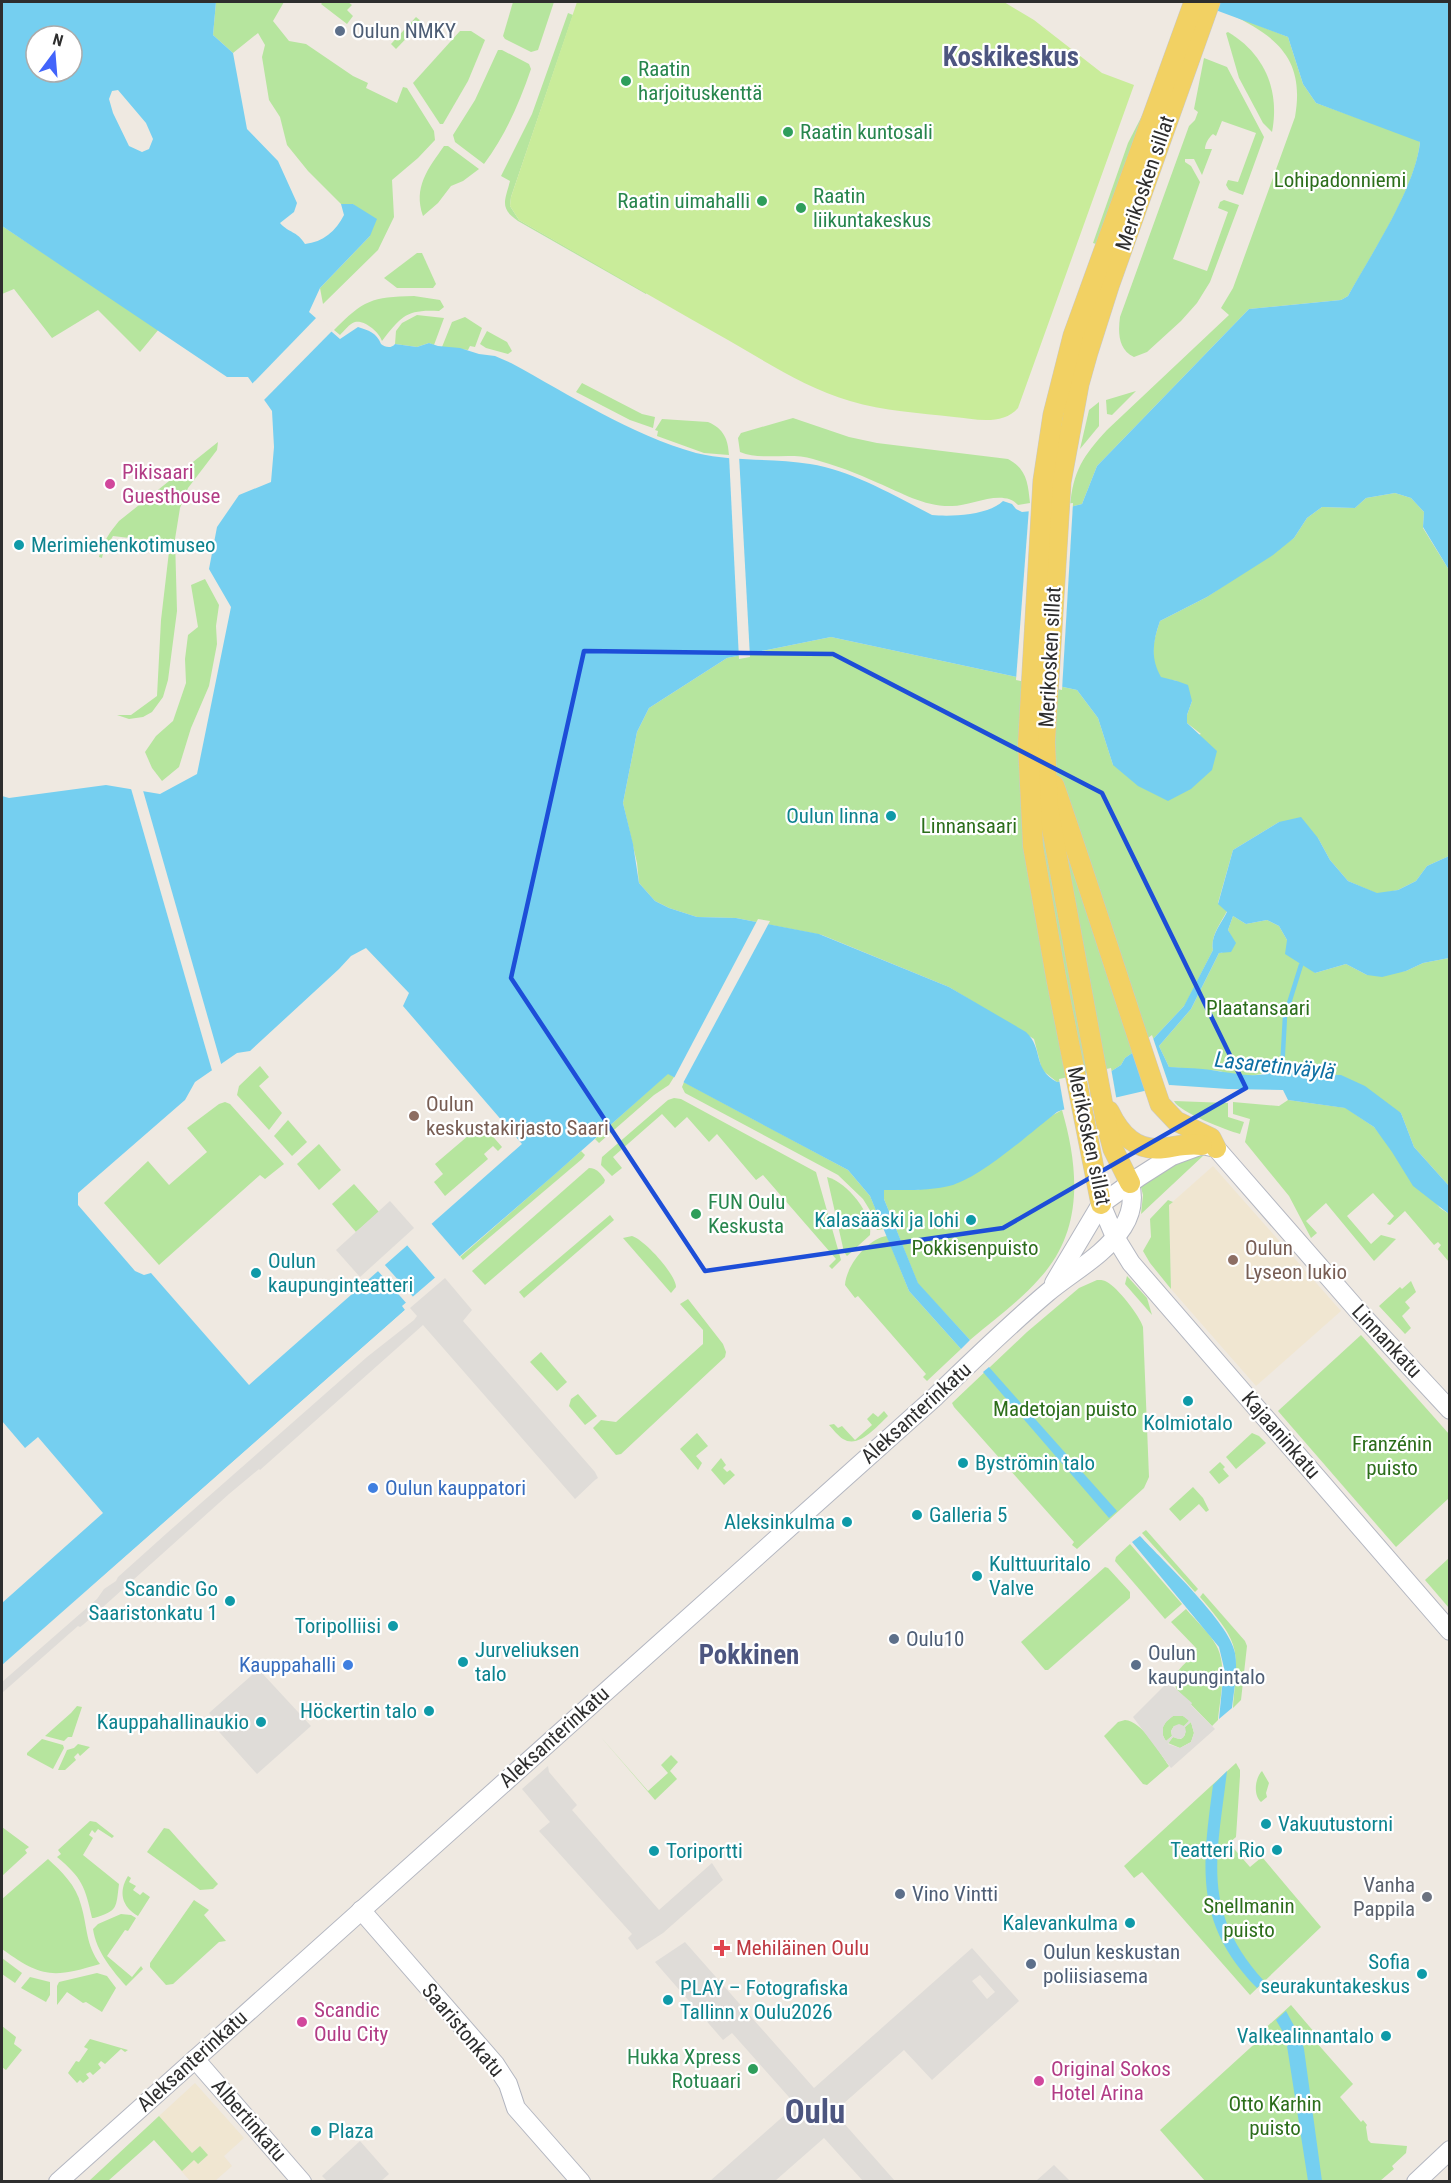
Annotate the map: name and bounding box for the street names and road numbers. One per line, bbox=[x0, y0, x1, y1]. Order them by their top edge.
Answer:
street label: Merikosken sillat bbox=[1111, 112, 1179, 254]
street label: Merikosken sillat bbox=[1034, 586, 1066, 728]
street label: Merikosken sillat bbox=[1063, 1065, 1115, 1207]
street label: Linnankatu bbox=[1347, 1299, 1427, 1383]
street label: Aleksanterinkatu bbox=[856, 1357, 976, 1469]
street label: Kajaaninkatu bbox=[1237, 1387, 1325, 1483]
street label: Aleksanterinkatu bbox=[494, 1681, 614, 1793]
street label: Saaristonkatu bbox=[417, 1978, 509, 2082]
street label: Aleksanterinkatu bbox=[132, 2005, 252, 2117]
street label: Albertinkatu bbox=[207, 2074, 291, 2166]

